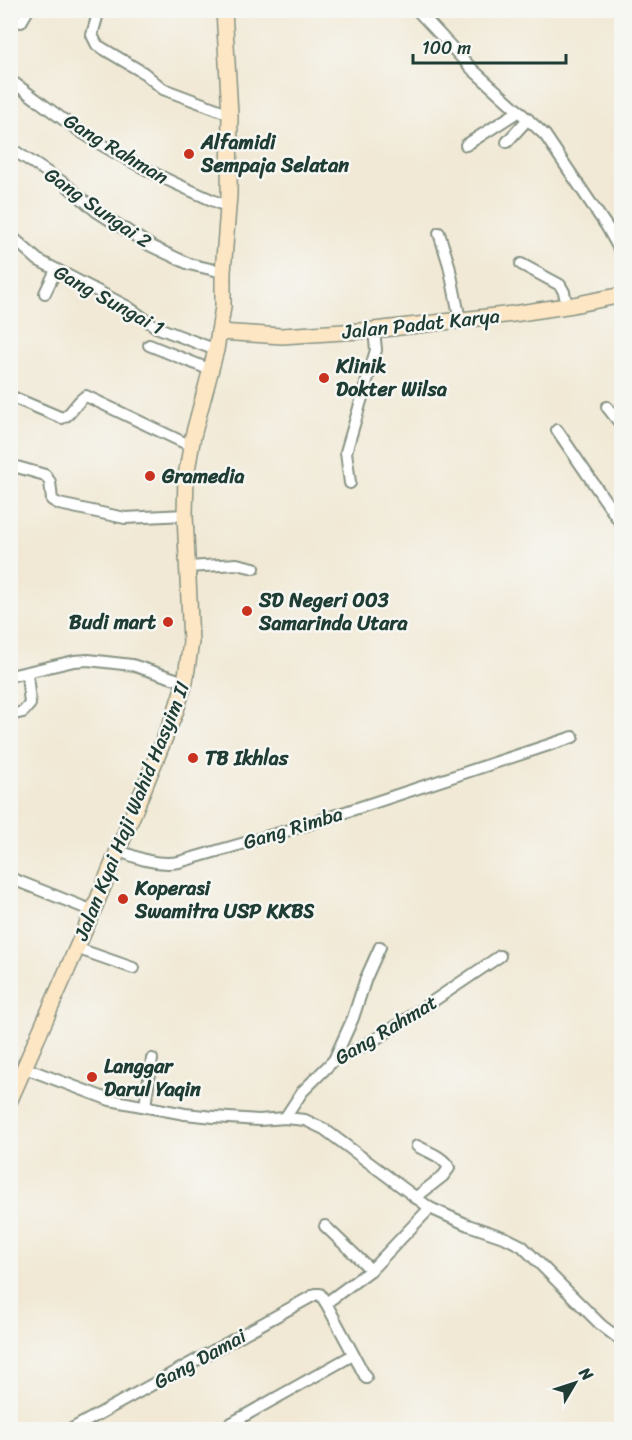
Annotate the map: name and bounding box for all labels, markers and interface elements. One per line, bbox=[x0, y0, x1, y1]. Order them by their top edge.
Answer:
scale bar bbox=[413, 27, 566, 65]
text: 100 m bbox=[422, 32, 471, 64]
street label: Gang Rahman bbox=[57, 104, 176, 194]
place label: Alfamidi Sempaja Selatan bbox=[200, 125, 349, 183]
marker: Alfamidi Sempaja Selatan bbox=[182, 147, 196, 161]
street label: Gang Sungai 2 bbox=[37, 158, 160, 258]
street label: Gang Sungai 1 bbox=[47, 255, 171, 345]
street label: Jalan Padat Karya bbox=[340, 298, 501, 350]
place label: Klinik Dokter Wilsa bbox=[335, 349, 447, 407]
marker: Klinik Dokter Wilsa bbox=[317, 371, 331, 385]
place label: Gramedia bbox=[161, 459, 244, 494]
marker: Gramedia bbox=[143, 469, 157, 483]
place label: SD Negeri 003 Samarinda Utara bbox=[258, 583, 409, 641]
marker: SD Negeri 003 Samarinda Utara bbox=[240, 604, 254, 618]
place label: Budi mart bbox=[69, 605, 156, 640]
marker: Budi mart bbox=[161, 615, 175, 629]
street label: Jalan Kyai Haji Wahid Hasyim II bbox=[64, 676, 200, 947]
place label: TB Ikhlas bbox=[205, 741, 289, 776]
marker: TB Ikhlas bbox=[186, 751, 200, 765]
street label: Gang Rimba bbox=[239, 796, 347, 860]
place label: Koperasi Swamitra USP KKBS bbox=[134, 871, 315, 929]
marker: Koperasi Swamitra USP KKBS bbox=[116, 892, 130, 906]
street label: Gang Rahmat bbox=[328, 985, 445, 1075]
place label: Langgar Darul Yaqin bbox=[104, 1049, 201, 1107]
marker: Langgar Darul Yaqin bbox=[85, 1070, 99, 1084]
street label: Gang Damai bbox=[147, 1318, 254, 1399]
north arrow bbox=[545, 1353, 605, 1413]
text: N bbox=[571, 1360, 602, 1388]

